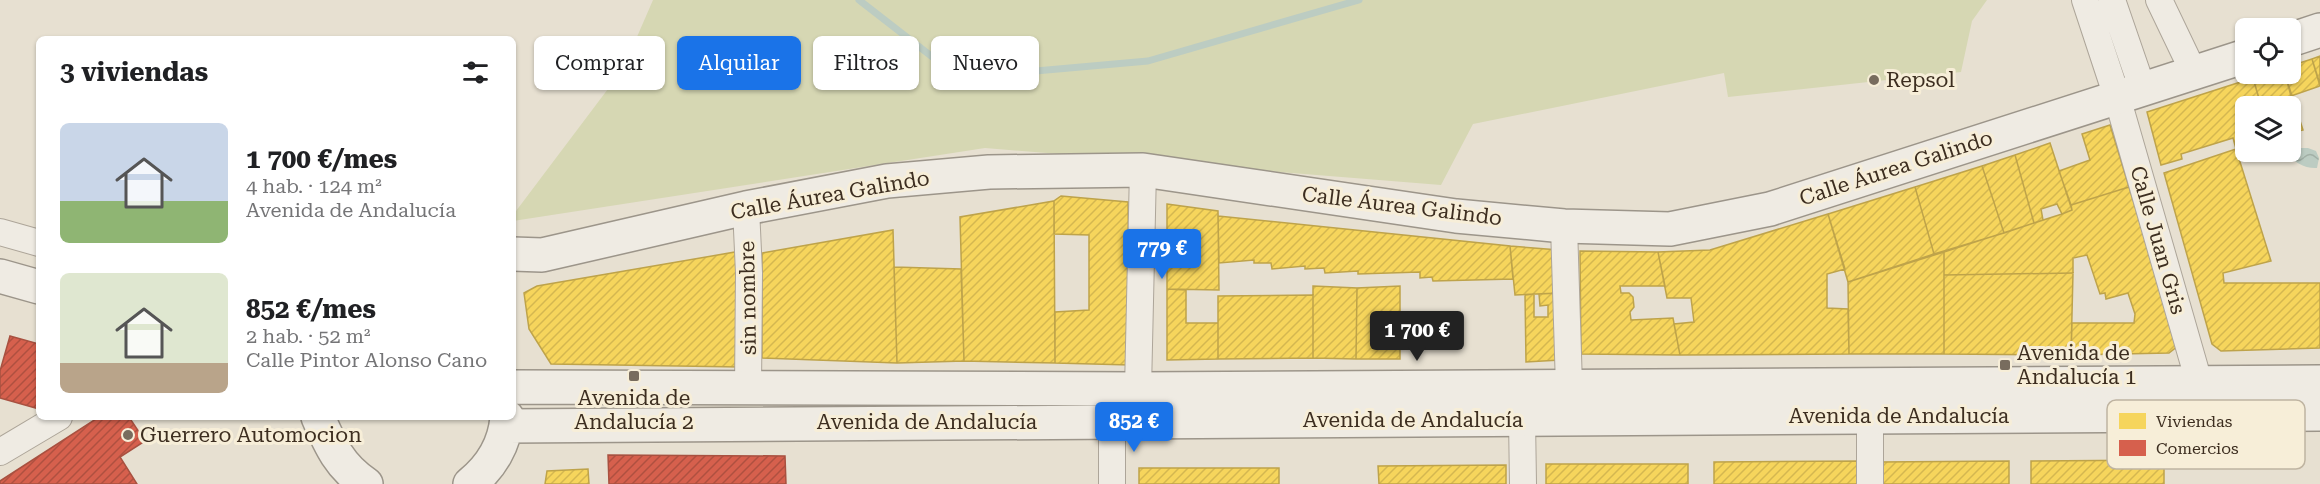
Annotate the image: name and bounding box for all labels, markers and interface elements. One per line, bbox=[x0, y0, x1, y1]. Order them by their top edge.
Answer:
map controls bbox=[2235, 18, 2301, 162]
button: locate bbox=[2235, 18, 2301, 84]
chip: Comprar bbox=[534, 36, 665, 90]
chip: Alquilar bbox=[677, 36, 801, 90]
chip: Filtros bbox=[813, 36, 919, 90]
chip: Nuevo bbox=[931, 36, 1039, 90]
icon: filters bbox=[459, 56, 492, 89]
text: 3 viviendas bbox=[60, 57, 208, 87]
place label: Repsol bbox=[1886, 68, 1955, 92]
marker: Repsol bbox=[1867, 73, 1881, 87]
button: layers bbox=[2235, 96, 2301, 162]
street label: Calle Áurea Galindo bbox=[1796, 125, 1996, 211]
text: 1 700 €/mes bbox=[246, 144, 397, 174]
icon: home bbox=[108, 147, 180, 219]
street label: Calle Juan Gris bbox=[2125, 163, 2191, 317]
street label: Calle Áurea Galindo bbox=[729, 165, 931, 224]
text: 4 hab. · 124 m² bbox=[246, 174, 382, 198]
street label: Calle Áurea Galindo bbox=[1301, 181, 1504, 230]
text: Avenida de Andalucía bbox=[246, 198, 456, 222]
pin: 779 € bbox=[1120, 229, 1204, 280]
text: 779 € bbox=[1137, 236, 1187, 260]
street label: sin nombre bbox=[735, 241, 761, 355]
text: 852 €/mes bbox=[246, 294, 376, 324]
icon: home bbox=[108, 297, 180, 369]
pin: 1 700 € bbox=[1362, 311, 1472, 362]
text: 1 700 € bbox=[1384, 318, 1450, 342]
text: 2 hab. · 52 m² bbox=[246, 324, 370, 348]
place label: Avenida de Andalucía 1 bbox=[2017, 341, 2137, 389]
text: Calle Pintor Alonso Cano bbox=[246, 348, 487, 372]
marker: Avenida de Andalucía 1 bbox=[1998, 358, 2012, 372]
marker: Avenida de Andalucía 2 bbox=[627, 369, 641, 383]
place label: Avenida de Andalucía 2 bbox=[574, 386, 694, 434]
legend bbox=[2107, 400, 2305, 469]
pin: 852 € bbox=[1092, 402, 1176, 453]
street label: Avenida de Andalucía bbox=[1789, 404, 2010, 428]
street label: Avenida de Andalucía bbox=[1303, 408, 1524, 432]
text: 852 € bbox=[1109, 409, 1159, 433]
street label: Avenida de Andalucía bbox=[817, 410, 1038, 434]
text: Viviendas bbox=[2156, 412, 2233, 431]
place label: Guerrero Automocion bbox=[140, 423, 362, 447]
marker: Guerrero Automocion bbox=[121, 428, 135, 442]
text: Comercios bbox=[2156, 439, 2239, 458]

